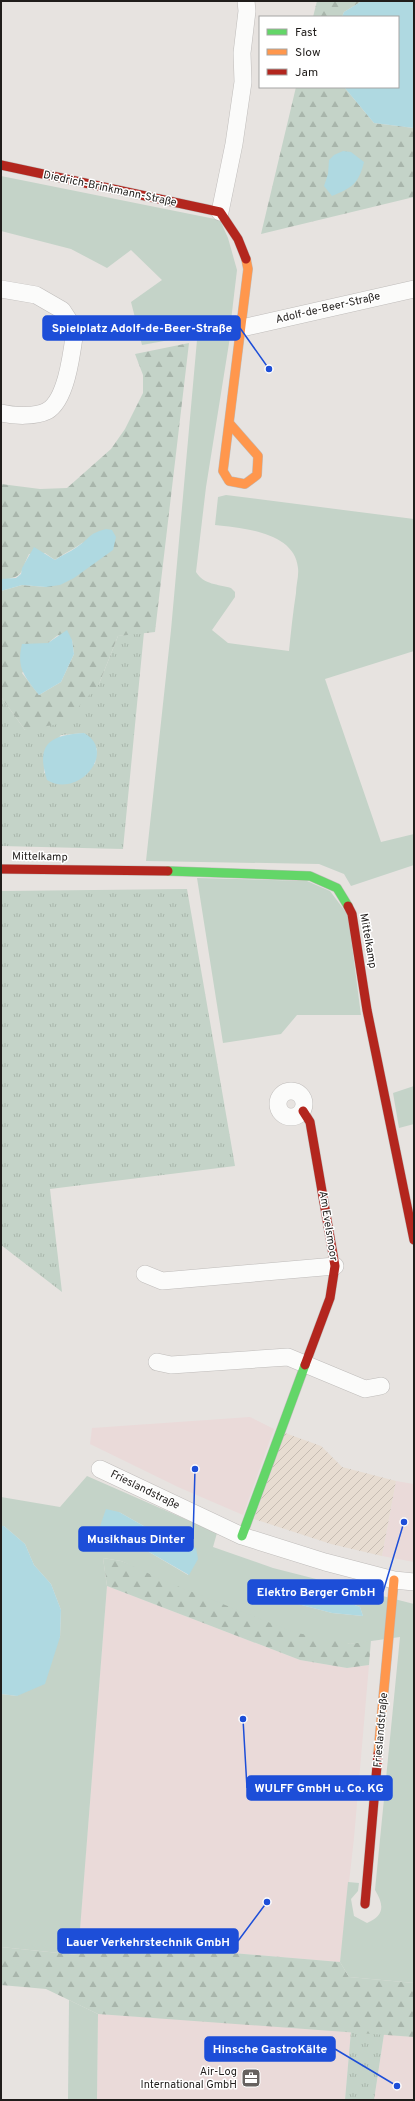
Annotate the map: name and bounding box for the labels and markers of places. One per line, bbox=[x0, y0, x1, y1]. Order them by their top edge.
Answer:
callout: Spielplatz Adolf-de-Beer-Straße bbox=[43, 316, 240, 340]
callout: Musikhaus Dinter bbox=[79, 1527, 193, 1551]
callout: Elektro Berger GmbH bbox=[248, 1580, 383, 1604]
callout: WULFF GmbH u. Co. KG bbox=[247, 1776, 392, 1800]
callout: Lauer Verkehrstechnik GmbH bbox=[58, 1929, 238, 1953]
callout: Hinsche GastroKälte bbox=[205, 2037, 335, 2061]
place label: Air-Log International GmbH bbox=[141, 2065, 237, 2092]
office icon: Air-Log International GmbH bbox=[240, 2067, 262, 2089]

